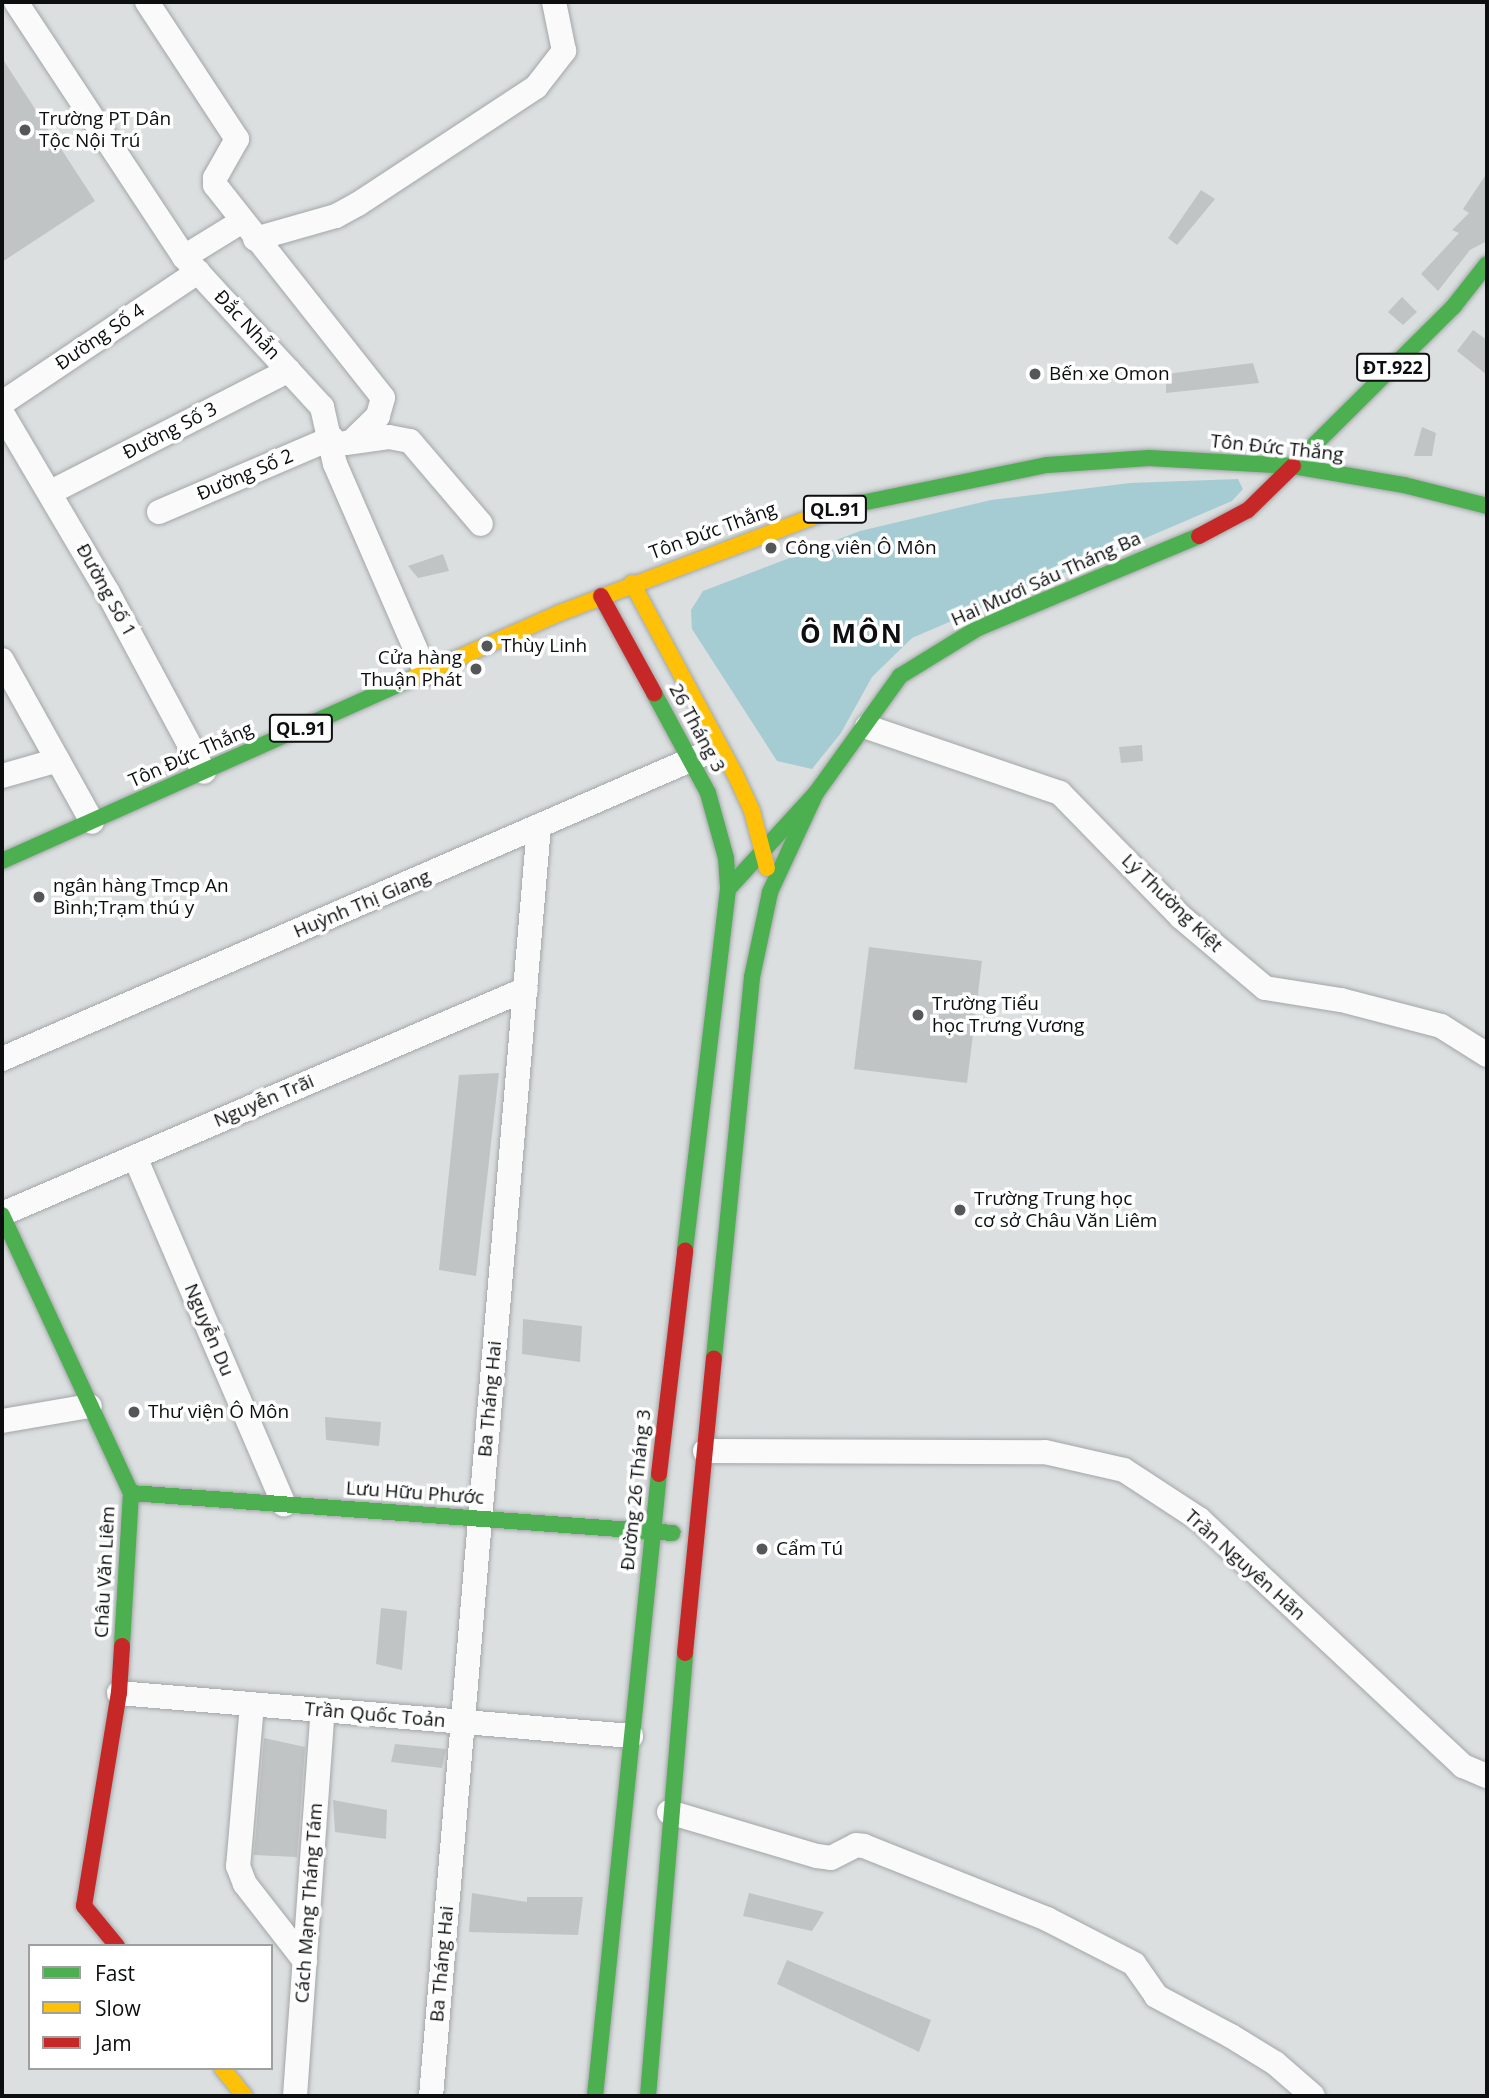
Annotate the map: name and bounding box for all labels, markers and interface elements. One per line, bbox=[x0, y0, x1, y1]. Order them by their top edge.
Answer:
place label: Trường PT Dân Tộc Nội Trú bbox=[39, 108, 171, 152]
marker: Trường PT Dân Tộc Nội Trú bbox=[17, 122, 33, 138]
street label: Đắc Nhẫn bbox=[209, 286, 285, 364]
street label: Đường Số 4 bbox=[51, 299, 149, 375]
road number: ĐT.922 bbox=[1354, 352, 1432, 382]
place label: Bến xe Omon bbox=[1049, 363, 1170, 385]
marker: Bến xe Omon bbox=[1027, 366, 1043, 382]
street label: Đường Số 3 bbox=[119, 398, 221, 464]
street label: Tôn Đức Thắng bbox=[1209, 430, 1345, 466]
street label: Đường Số 2 bbox=[193, 444, 297, 506]
road number: QL.91 bbox=[802, 494, 868, 524]
street label: Tôn Đức Thắng bbox=[646, 497, 780, 565]
street label: Hai Mươi Sáu Tháng Ba bbox=[948, 527, 1144, 631]
place label: Công viên Ô Môn bbox=[785, 537, 937, 559]
street label: Đường Số 1 bbox=[71, 540, 141, 640]
marker: Công viên Ô Môn bbox=[763, 540, 779, 556]
district label: Ô MÔN bbox=[801, 618, 903, 650]
place label: Thùy Linh bbox=[501, 635, 587, 657]
marker: Thùy Linh bbox=[479, 638, 495, 654]
place label: Cửa hàng Thuận Phát bbox=[361, 647, 462, 691]
marker: Cửa hàng Thuận Phát bbox=[468, 661, 484, 677]
street label: 26 Tháng 3 bbox=[664, 680, 730, 776]
road number: QL.91 bbox=[268, 714, 334, 742]
street label: Tôn Đức Thắng bbox=[125, 717, 257, 793]
street label: Lý Thường Kiệt bbox=[1117, 849, 1227, 957]
street label: Huỳnh Thị Giang bbox=[290, 865, 434, 943]
place label: ngân hàng Tmcp An Bình;Trạm thú y bbox=[53, 875, 229, 919]
marker: ngân hàng Tmcp An Bình;Trạm thú y bbox=[31, 889, 47, 905]
place label: Trường Tiểu học Trưng Vương bbox=[932, 993, 1084, 1037]
marker: Trường Tiểu học Trưng Vương bbox=[910, 1007, 926, 1023]
street label: Nguyễn Trãi bbox=[210, 1070, 318, 1132]
place label: Trường Trung học cơ sở Châu Văn Liêm bbox=[974, 1188, 1157, 1232]
marker: Trường Trung học cơ sở Châu Văn Liêm bbox=[952, 1202, 968, 1218]
street label: Nguyễn Du bbox=[179, 1280, 239, 1380]
street label: Ba Tháng Hai bbox=[474, 1340, 506, 1458]
place label: Thư viện Ô Môn bbox=[148, 1401, 289, 1423]
marker: Thư viện Ô Môn bbox=[126, 1404, 142, 1420]
street label: Đường 26 Tháng 3 bbox=[616, 1408, 656, 1572]
street label: Lưu Hữu Phước bbox=[345, 1477, 485, 1509]
street label: Châu Văn Liêm bbox=[90, 1505, 120, 1639]
street label: Trần Nguyên Hãn bbox=[1180, 1505, 1310, 1625]
place label: Cẩm Tú bbox=[776, 1538, 843, 1560]
marker: Cẩm Tú bbox=[754, 1541, 770, 1557]
street label: Trần Quốc Toản bbox=[304, 1697, 446, 1733]
street label: Cách Mạng Tháng Tám bbox=[291, 1802, 327, 2004]
street label: Ba Tháng Hai bbox=[426, 1905, 458, 2023]
legend bbox=[28, 1944, 273, 2070]
text: Fast bbox=[95, 1959, 135, 1987]
text: Slow bbox=[95, 1994, 141, 2022]
text: Jam bbox=[95, 2029, 132, 2057]

